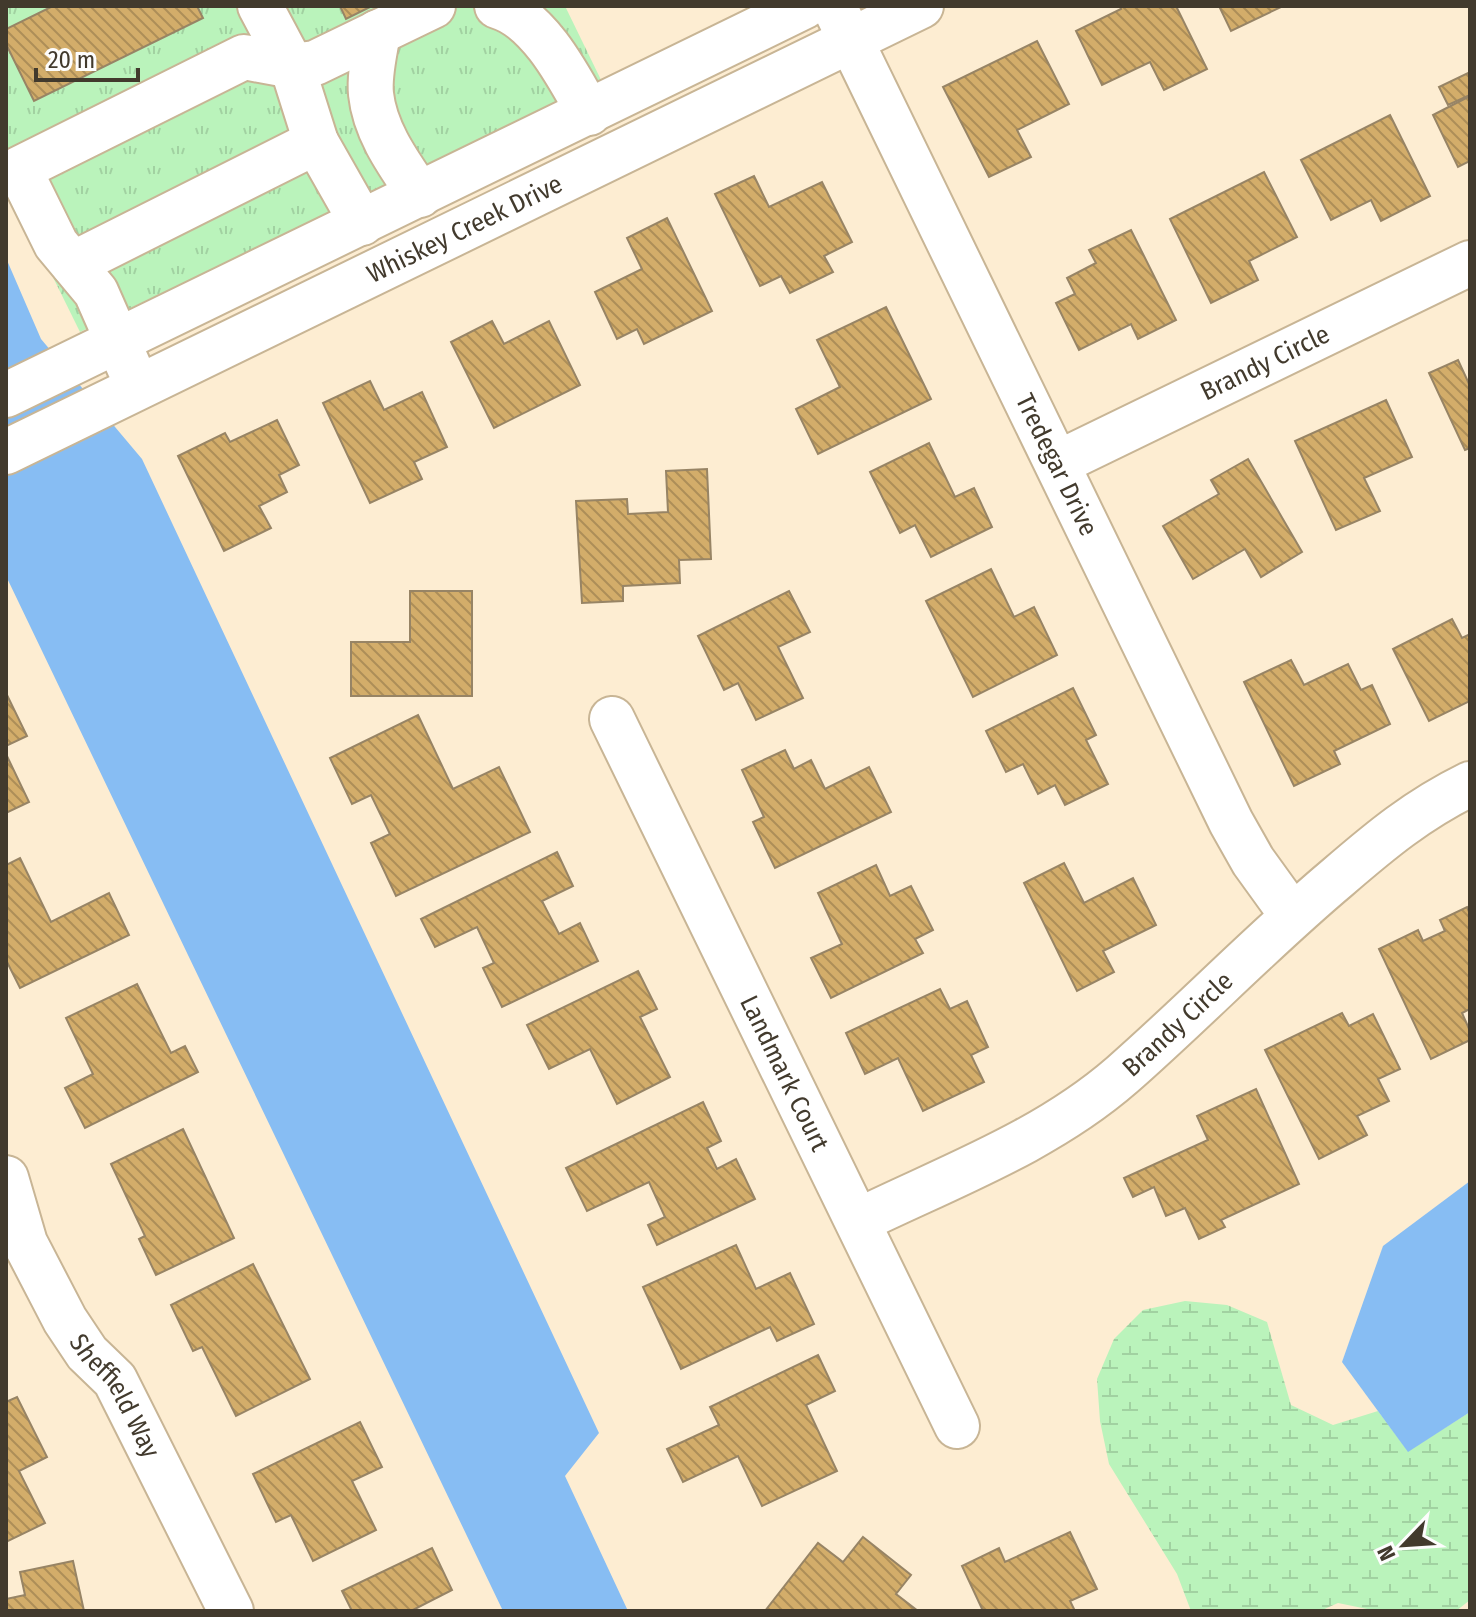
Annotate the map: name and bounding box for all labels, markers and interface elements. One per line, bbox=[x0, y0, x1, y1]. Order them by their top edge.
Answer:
scale bar bbox=[36, 32, 138, 82]
text: 20 m bbox=[48, 46, 95, 74]
street label: Whiskey Creek Drive bbox=[362, 168, 567, 290]
street label: Brandy Circle bbox=[1196, 319, 1335, 407]
street label: Tredegar Drive bbox=[1009, 389, 1104, 541]
street label: Brandy Circle bbox=[1116, 966, 1239, 1083]
street label: Landmark Court bbox=[733, 990, 836, 1157]
street label: Sheffield Way bbox=[63, 1328, 167, 1463]
north arrow bbox=[1364, 1505, 1444, 1585]
text: N bbox=[1371, 1542, 1401, 1565]

